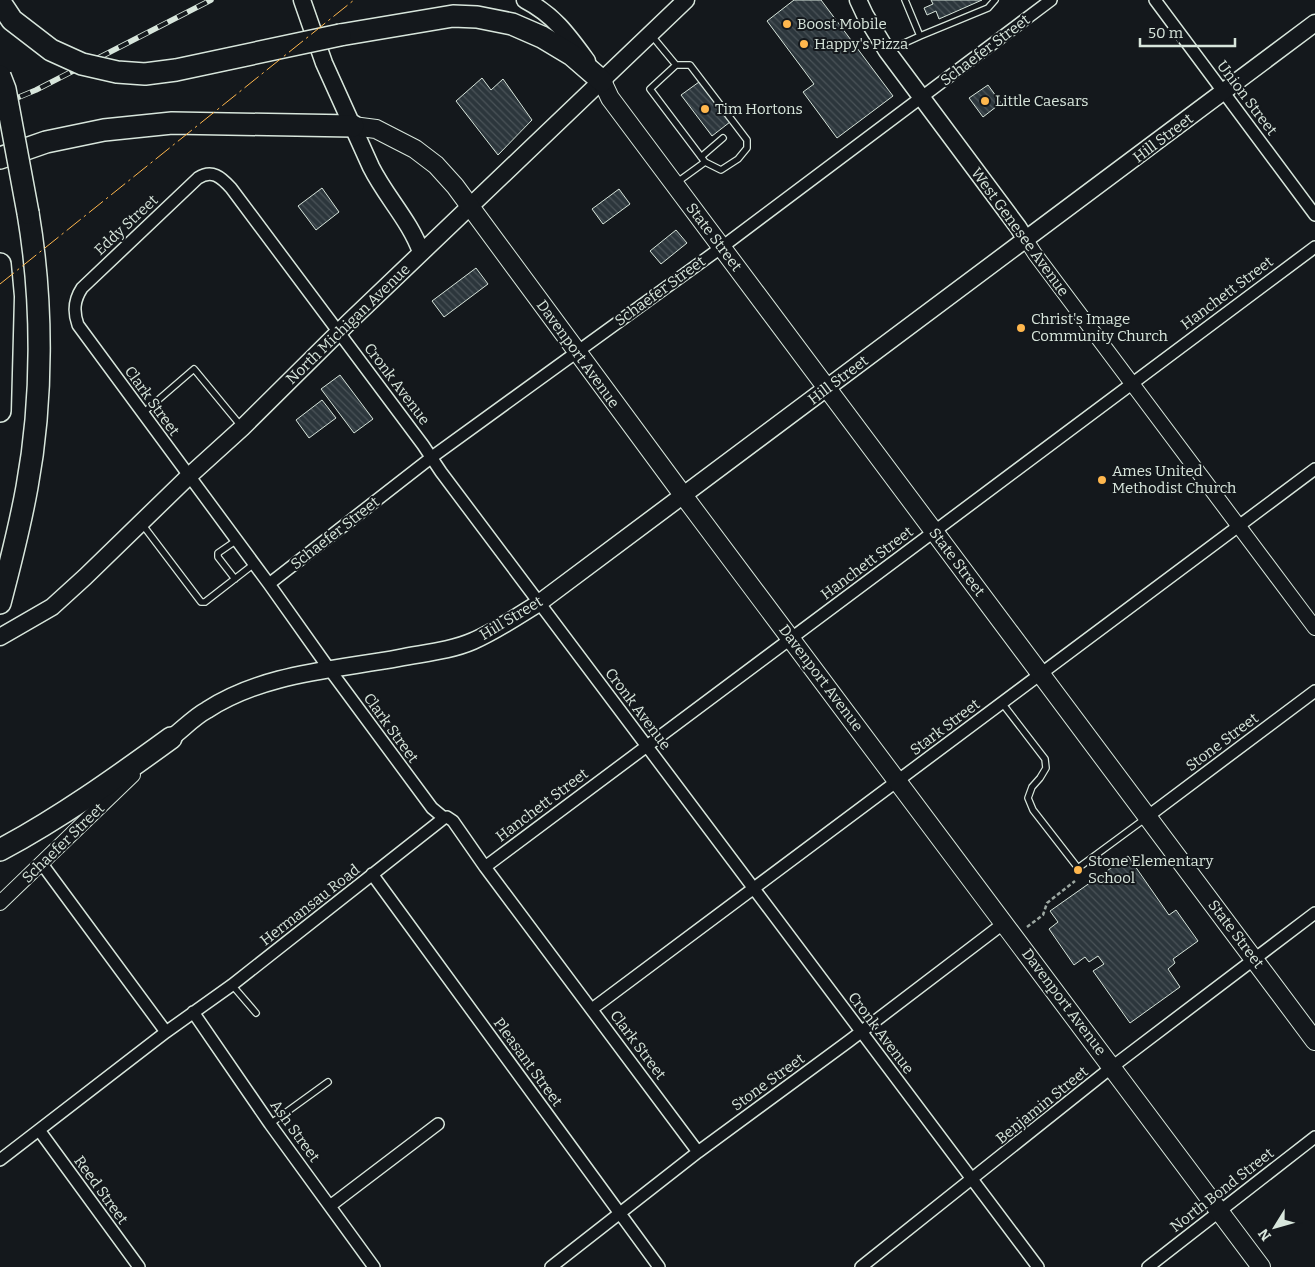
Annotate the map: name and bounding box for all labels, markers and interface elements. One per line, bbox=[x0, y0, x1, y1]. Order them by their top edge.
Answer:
street label: Schaefer Street bbox=[937, 10, 1034, 89]
place label: Boost Mobile bbox=[797, 15, 887, 33]
scale bar bbox=[1140, 15, 1235, 47]
marker: Boost Mobile bbox=[781, 18, 793, 30]
text: 50 m bbox=[1148, 24, 1184, 42]
place label: Happy's Pizza bbox=[814, 35, 908, 53]
marker: Happy's Pizza bbox=[798, 38, 810, 50]
street label: Union Street bbox=[1213, 57, 1281, 139]
place label: Little Caesars bbox=[995, 92, 1089, 110]
marker: Little Caesars bbox=[979, 95, 991, 107]
place label: Tim Hortons bbox=[715, 100, 803, 118]
marker: Tim Hortons bbox=[699, 103, 711, 115]
street label: Hill Street bbox=[1129, 109, 1197, 166]
street label: West Genesee Avenue bbox=[967, 164, 1073, 300]
street label: Eddy Street bbox=[91, 191, 162, 259]
street label: State Street bbox=[682, 199, 746, 275]
street label: Schaefer Street bbox=[611, 252, 709, 330]
street label: Hanchett Street bbox=[1177, 252, 1277, 333]
street label: North Michigan Avenue bbox=[282, 260, 414, 388]
street label: Davenport Avenue bbox=[533, 297, 623, 411]
place label: Christ's Image Community Church bbox=[1031, 310, 1169, 345]
marker: Christ's Image Community Church bbox=[1015, 322, 1027, 334]
street label: Cronk Avenue bbox=[360, 339, 434, 429]
street label: Hill Street bbox=[804, 351, 872, 408]
street label: Clark Street bbox=[121, 363, 184, 440]
place label: Ames United Methodist Church bbox=[1112, 462, 1237, 497]
marker: Ames United Methodist Church bbox=[1096, 474, 1108, 486]
street label: Schaefer Street bbox=[287, 493, 383, 573]
street label: Hanchett Street bbox=[817, 522, 917, 603]
street label: State Street bbox=[925, 524, 989, 600]
street label: Hill Street bbox=[476, 592, 546, 644]
street label: Davenport Avenue bbox=[775, 621, 867, 735]
street label: Cronk Avenue bbox=[601, 664, 675, 754]
street label: Clark Street bbox=[360, 690, 423, 767]
street label: Stark Street bbox=[907, 695, 984, 759]
street label: Stone Street bbox=[1182, 709, 1262, 775]
street label: Hanchett Street bbox=[492, 764, 592, 845]
street label: Schaefer Street bbox=[18, 799, 108, 887]
place label: Stone Elementary School bbox=[1088, 852, 1214, 887]
street label: Hermansau Road bbox=[257, 861, 363, 949]
marker: Stone Elementary School bbox=[1072, 864, 1084, 876]
street label: State Street bbox=[1204, 896, 1268, 972]
street label: Davenport Avenue bbox=[1018, 945, 1110, 1059]
street label: Cronk Avenue bbox=[844, 988, 918, 1078]
street label: Clark Street bbox=[606, 1007, 670, 1084]
street label: Pleasant Street bbox=[490, 1014, 567, 1110]
street label: Stone Street bbox=[728, 1049, 808, 1114]
street label: Benjamin Street bbox=[992, 1062, 1092, 1148]
street label: Ash Street bbox=[266, 1096, 324, 1166]
street label: North Bond Street bbox=[1167, 1144, 1277, 1236]
street label: Reed Street bbox=[70, 1152, 132, 1228]
north arrow bbox=[1250, 1202, 1300, 1252]

